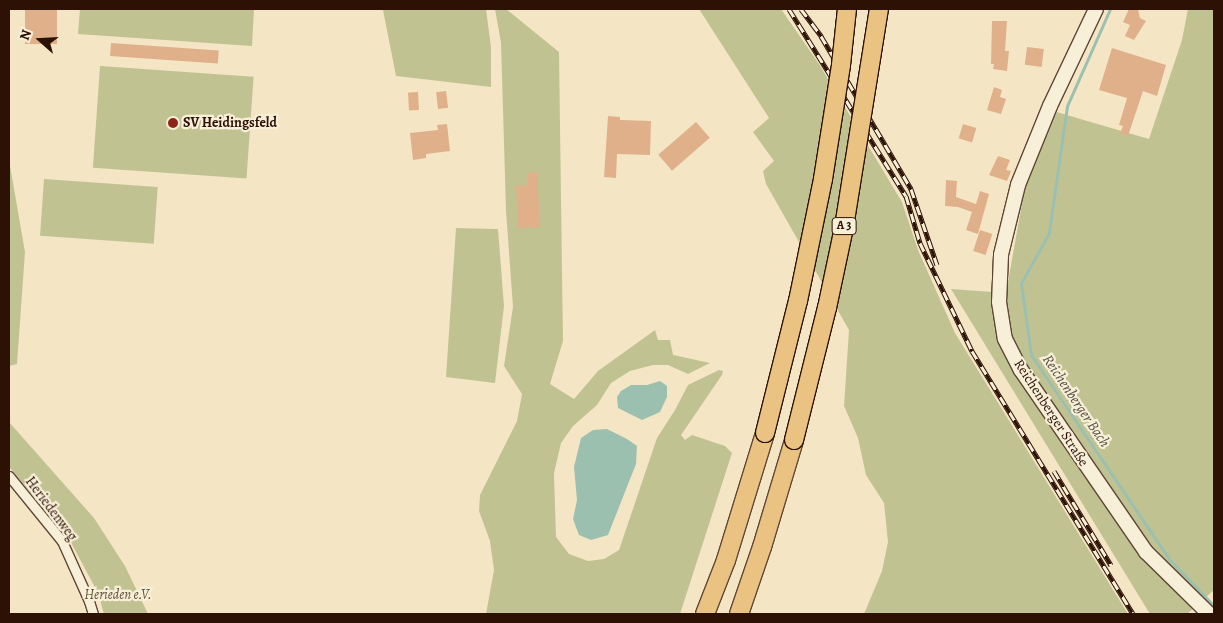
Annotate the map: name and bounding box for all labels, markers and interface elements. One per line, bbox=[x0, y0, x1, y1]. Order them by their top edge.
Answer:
north arrow bbox=[15, 15, 65, 65]
text: N bbox=[15, 27, 36, 43]
place label: SV Heidingsfeld bbox=[183, 115, 277, 131]
marker: SV Heidingsfeld bbox=[167, 117, 179, 129]
road number: A 3 bbox=[832, 217, 856, 236]
water label: Reichenberger Bach bbox=[1038, 351, 1114, 451]
street label: Reichenberger Straße bbox=[1010, 356, 1092, 470]
street label: Heriedenweg bbox=[21, 474, 81, 544]
park label: Herieden e.V. bbox=[84, 587, 152, 603]

